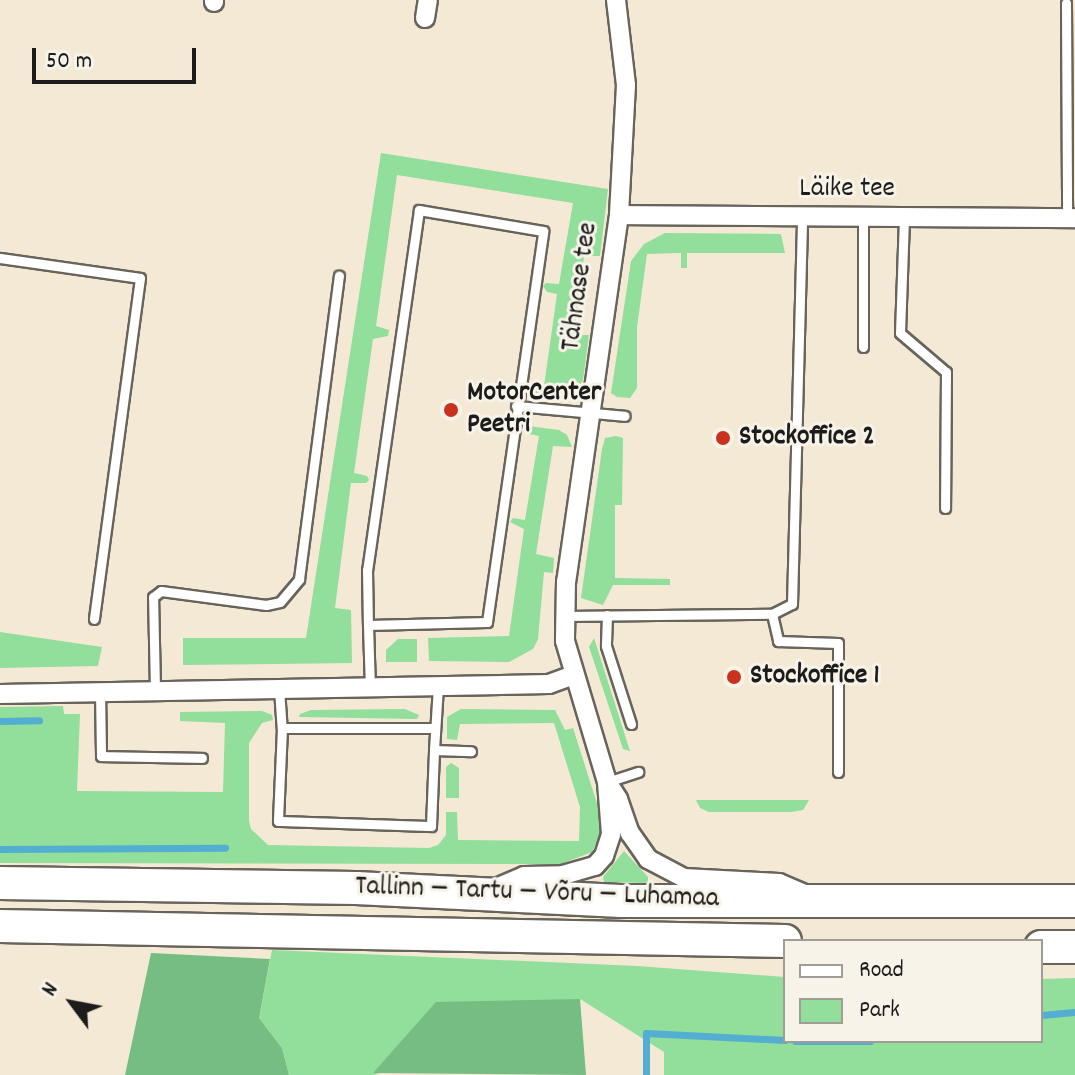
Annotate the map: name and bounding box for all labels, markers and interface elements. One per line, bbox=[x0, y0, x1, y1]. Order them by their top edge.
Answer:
scale bar bbox=[36, 32, 200, 82]
text: 50 m bbox=[46, 45, 92, 79]
street label: Läike tee bbox=[799, 173, 895, 207]
street label: Tähnase tee bbox=[555, 221, 607, 353]
place label: MotorCenter Peetri bbox=[467, 377, 601, 443]
marker: MotorCenter Peetri bbox=[442, 401, 460, 419]
place label: Stockoffice 2 bbox=[739, 421, 875, 455]
marker: Stockoffice 2 bbox=[714, 429, 732, 447]
place label: Stockoffice 1 bbox=[750, 660, 880, 694]
marker: Stockoffice 1 bbox=[725, 668, 743, 686]
street label: Tallinn — Tartu — Võru — Luhamaa bbox=[355, 871, 719, 917]
legend bbox=[783, 939, 1043, 1043]
text: Road bbox=[859, 954, 904, 988]
north arrow bbox=[32, 963, 112, 1043]
text: N bbox=[35, 977, 67, 1003]
text: Park bbox=[859, 994, 900, 1028]

